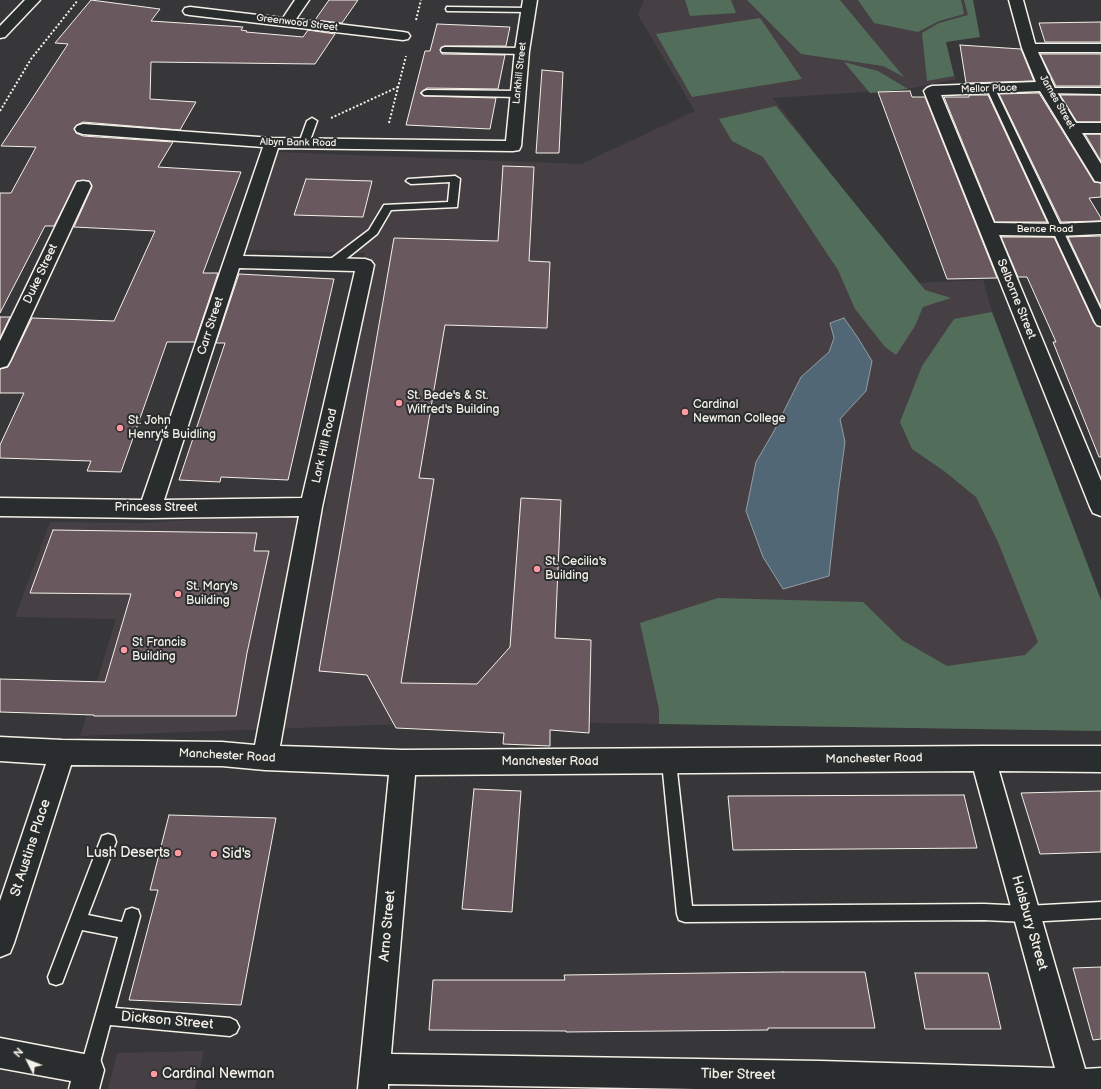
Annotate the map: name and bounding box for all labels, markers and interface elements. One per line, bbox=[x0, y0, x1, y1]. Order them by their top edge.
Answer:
street label: Greenwood Street bbox=[255, 12, 339, 34]
street label: Larkhill Street bbox=[511, 41, 529, 105]
street label: James Street bbox=[1037, 73, 1077, 131]
street label: Mellor Place bbox=[961, 82, 1017, 96]
street label: Albyn Bank Road bbox=[260, 136, 336, 150]
street label: Bence Road bbox=[1017, 223, 1073, 235]
street label: Duke Street bbox=[21, 242, 61, 306]
street label: Selborne Street bbox=[993, 257, 1039, 341]
street label: Carr Street bbox=[195, 295, 227, 357]
place label: St. Bede's & St. Wilfred's Building bbox=[407, 389, 499, 417]
marker: St. Bede's & St. Wilfred's Building bbox=[394, 398, 404, 408]
place label: Cardinal Newman College bbox=[693, 398, 786, 426]
street label: Lark Hill Road bbox=[309, 407, 341, 485]
marker: Cardinal Newman College bbox=[680, 407, 690, 417]
place label: St. John Henry's Buidling bbox=[128, 414, 216, 442]
marker: St. John Henry's Buidling bbox=[115, 423, 125, 433]
street label: Princess Street bbox=[114, 501, 198, 515]
place label: St. Cecilia's Building bbox=[545, 555, 606, 583]
marker: St. Cecilia's Building bbox=[532, 564, 542, 574]
place label: St. Mary's Building bbox=[186, 580, 238, 608]
marker: St. Mary's Building bbox=[173, 589, 183, 599]
place label: St Francis Building bbox=[132, 636, 186, 664]
marker: St Francis Building bbox=[119, 645, 129, 655]
street label: Manchester Road bbox=[178, 746, 276, 766]
street label: Manchester Road bbox=[825, 751, 923, 767]
street label: Manchester Road bbox=[501, 755, 599, 769]
street label: St Austins Place bbox=[7, 797, 55, 899]
place label: Lush Deserts bbox=[86, 845, 170, 861]
place label: Sid's bbox=[222, 846, 251, 862]
marker: Lush Deserts bbox=[173, 848, 183, 858]
marker: Sid's bbox=[209, 849, 219, 859]
street label: Halsbury Street bbox=[1007, 874, 1051, 972]
street label: Arno Street bbox=[377, 890, 399, 962]
street label: Dickson Street bbox=[120, 1009, 214, 1033]
north arrow bbox=[8, 1041, 48, 1081]
text: N bbox=[11, 1045, 26, 1060]
place label: Cardinal Newman bbox=[162, 1066, 274, 1082]
street label: Tiber Street bbox=[701, 1066, 775, 1084]
marker: Cardinal Newman bbox=[149, 1069, 159, 1079]

